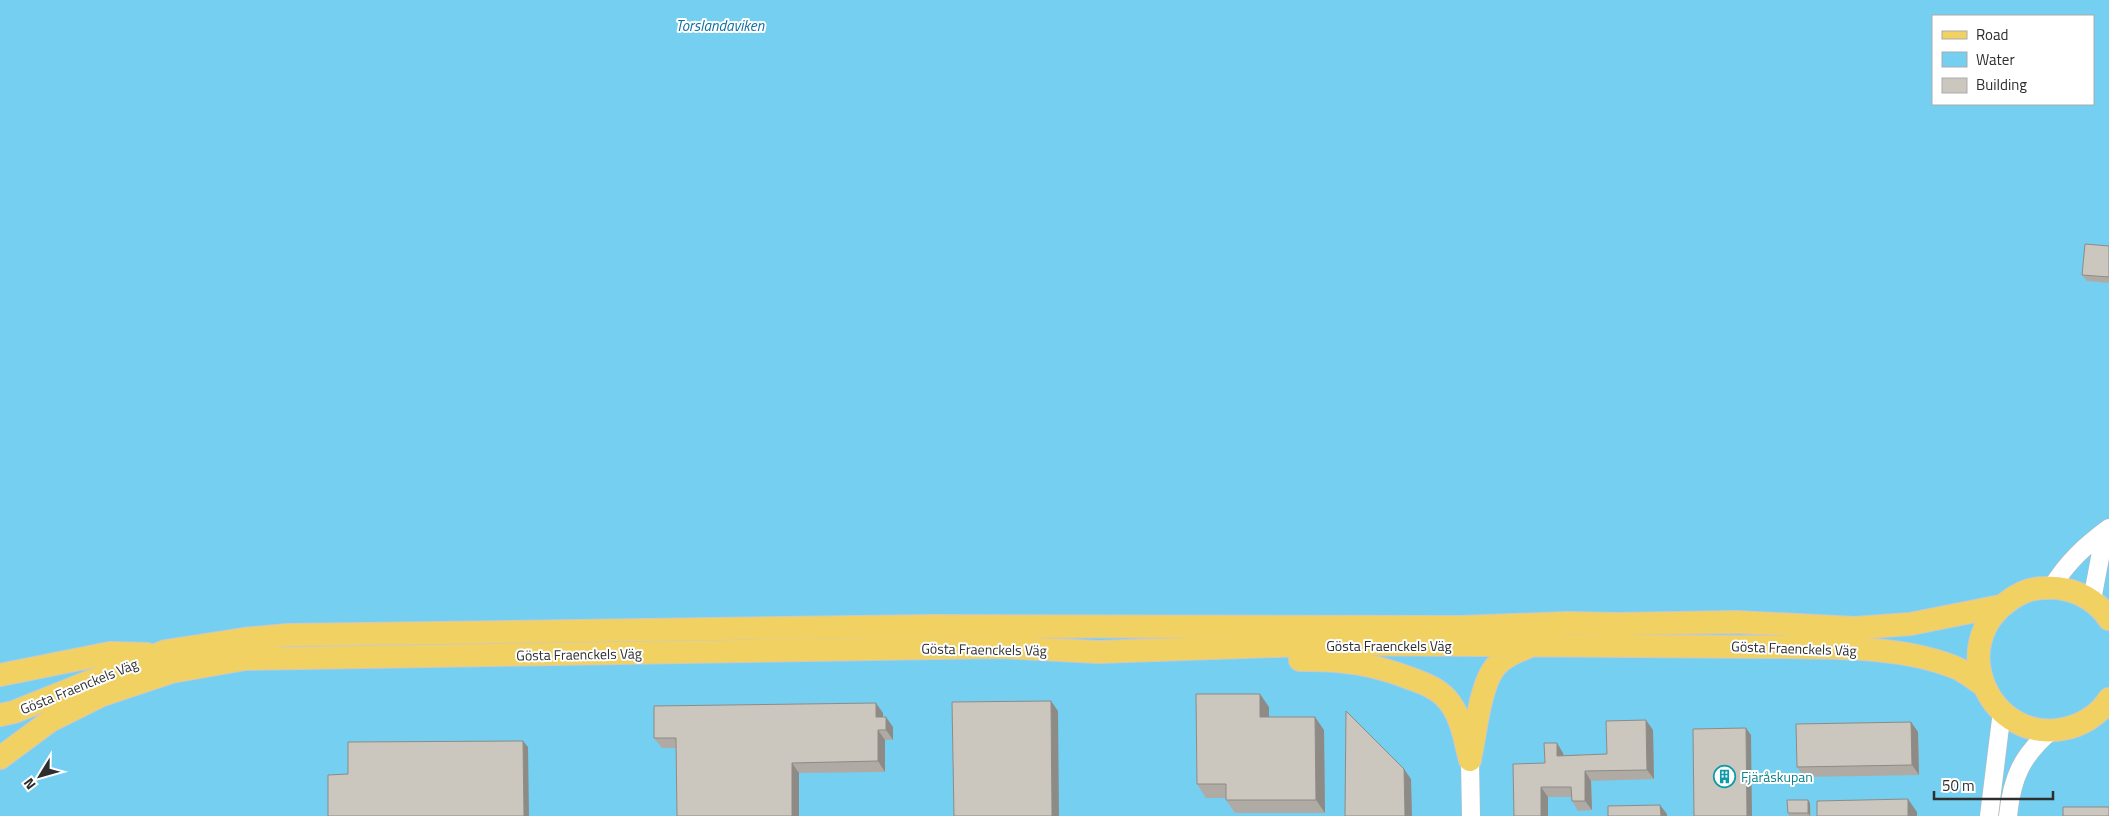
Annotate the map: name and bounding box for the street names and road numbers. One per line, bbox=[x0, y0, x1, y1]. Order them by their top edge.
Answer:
street label: Gösta Fraenckels Väg bbox=[1326, 635, 1452, 656]
street label: Gösta Fraenckels Väg bbox=[1731, 635, 1857, 661]
street label: Gösta Fraenckels Väg bbox=[921, 637, 1047, 661]
street label: Gösta Fraenckels Väg bbox=[516, 642, 642, 666]
street label: Gösta Fraenckels Väg bbox=[17, 653, 141, 719]

